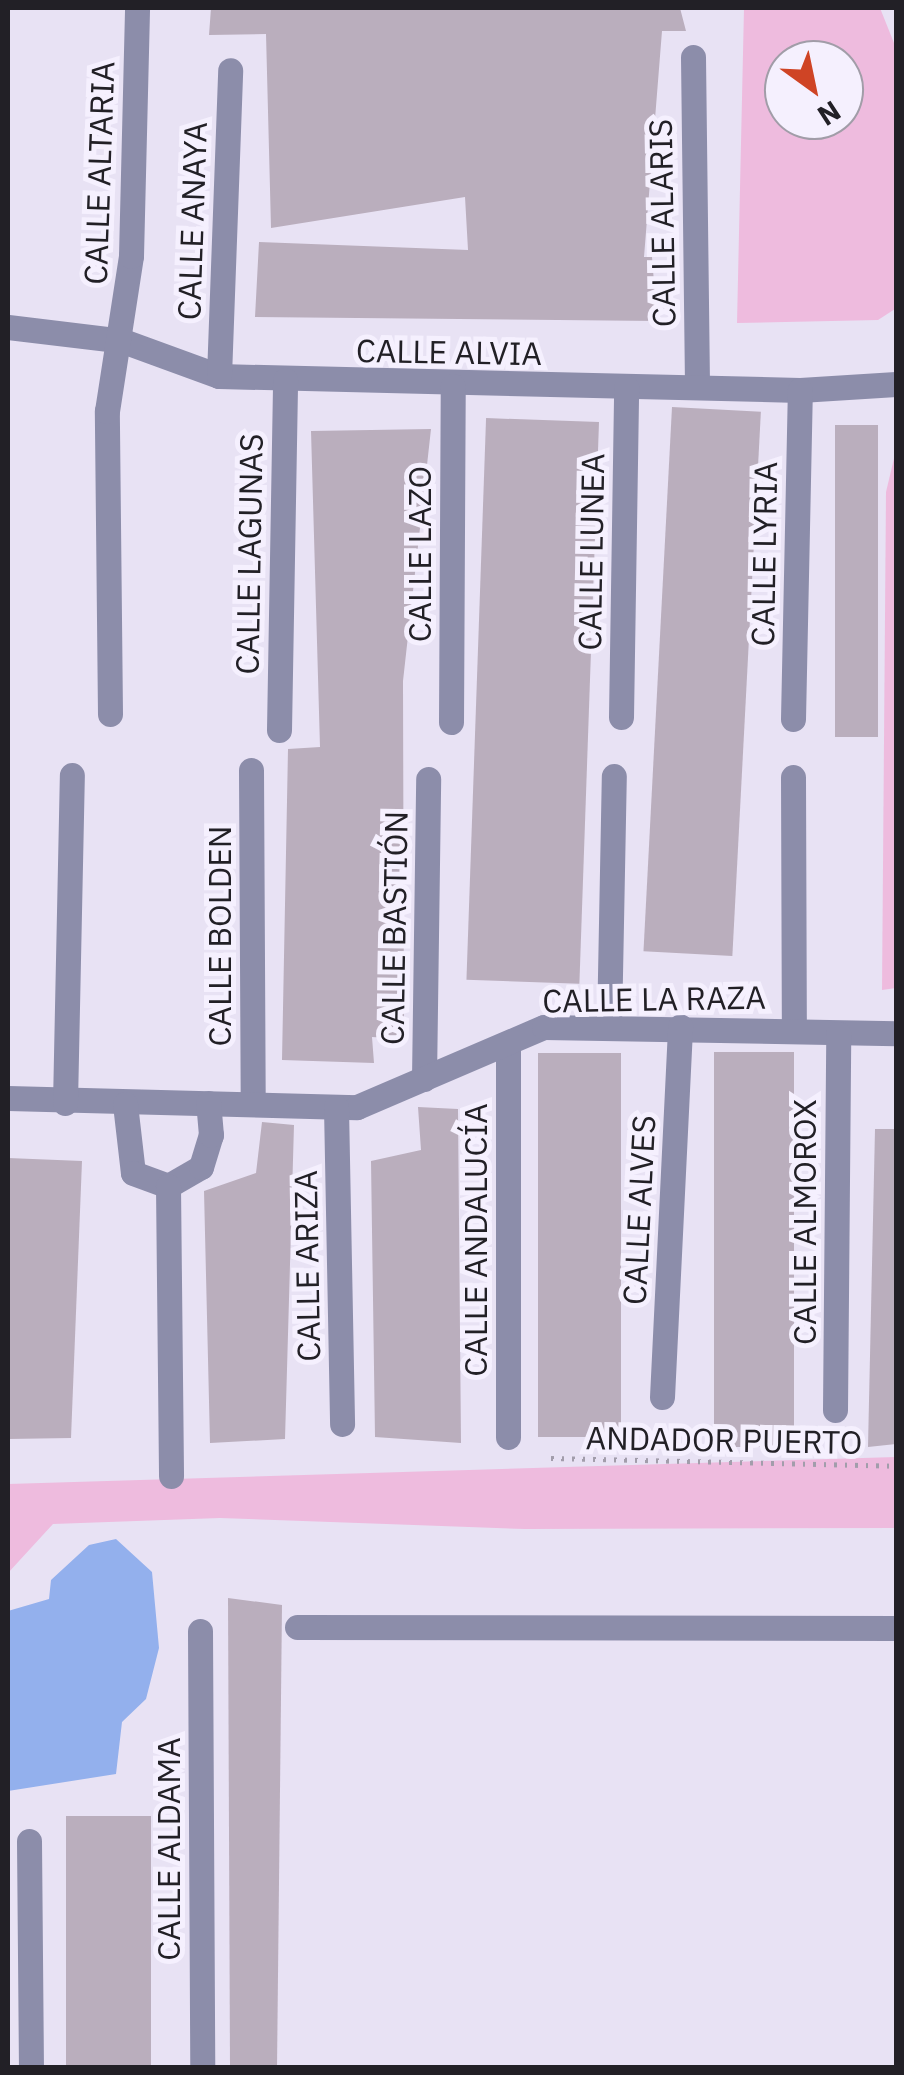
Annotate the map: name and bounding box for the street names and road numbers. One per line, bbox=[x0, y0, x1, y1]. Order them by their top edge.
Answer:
street label: CALLE ALTARIA bbox=[76, 61, 122, 285]
street label: CALLE ALARIS bbox=[641, 119, 683, 327]
street label: CALLE ANAYA bbox=[169, 121, 215, 321]
street label: CALLE ALVIA bbox=[356, 331, 542, 373]
street label: CALLE LAGUNAS bbox=[228, 433, 270, 675]
street label: CALLE LUNEA bbox=[570, 453, 612, 651]
street label: CALLE LYRIA bbox=[743, 461, 785, 647]
street label: CALLE LAZO bbox=[400, 466, 438, 642]
street label: CALLE BASTIÓN bbox=[373, 811, 415, 1045]
street label: CALLE BOLDEN bbox=[200, 826, 238, 1046]
street label: CALLE LA RAZA bbox=[542, 978, 766, 1020]
street label: CALLE ALMOROX bbox=[785, 1099, 823, 1345]
street label: CALLE ANDALUCÍA bbox=[456, 1103, 494, 1377]
street label: CALLE ALVES bbox=[615, 1114, 663, 1306]
street label: CALLE ARIZA bbox=[286, 1170, 328, 1362]
street label: ANDADOR PUERTO bbox=[585, 1418, 863, 1462]
street label: CALLE ALDAMA bbox=[149, 1737, 187, 1961]

